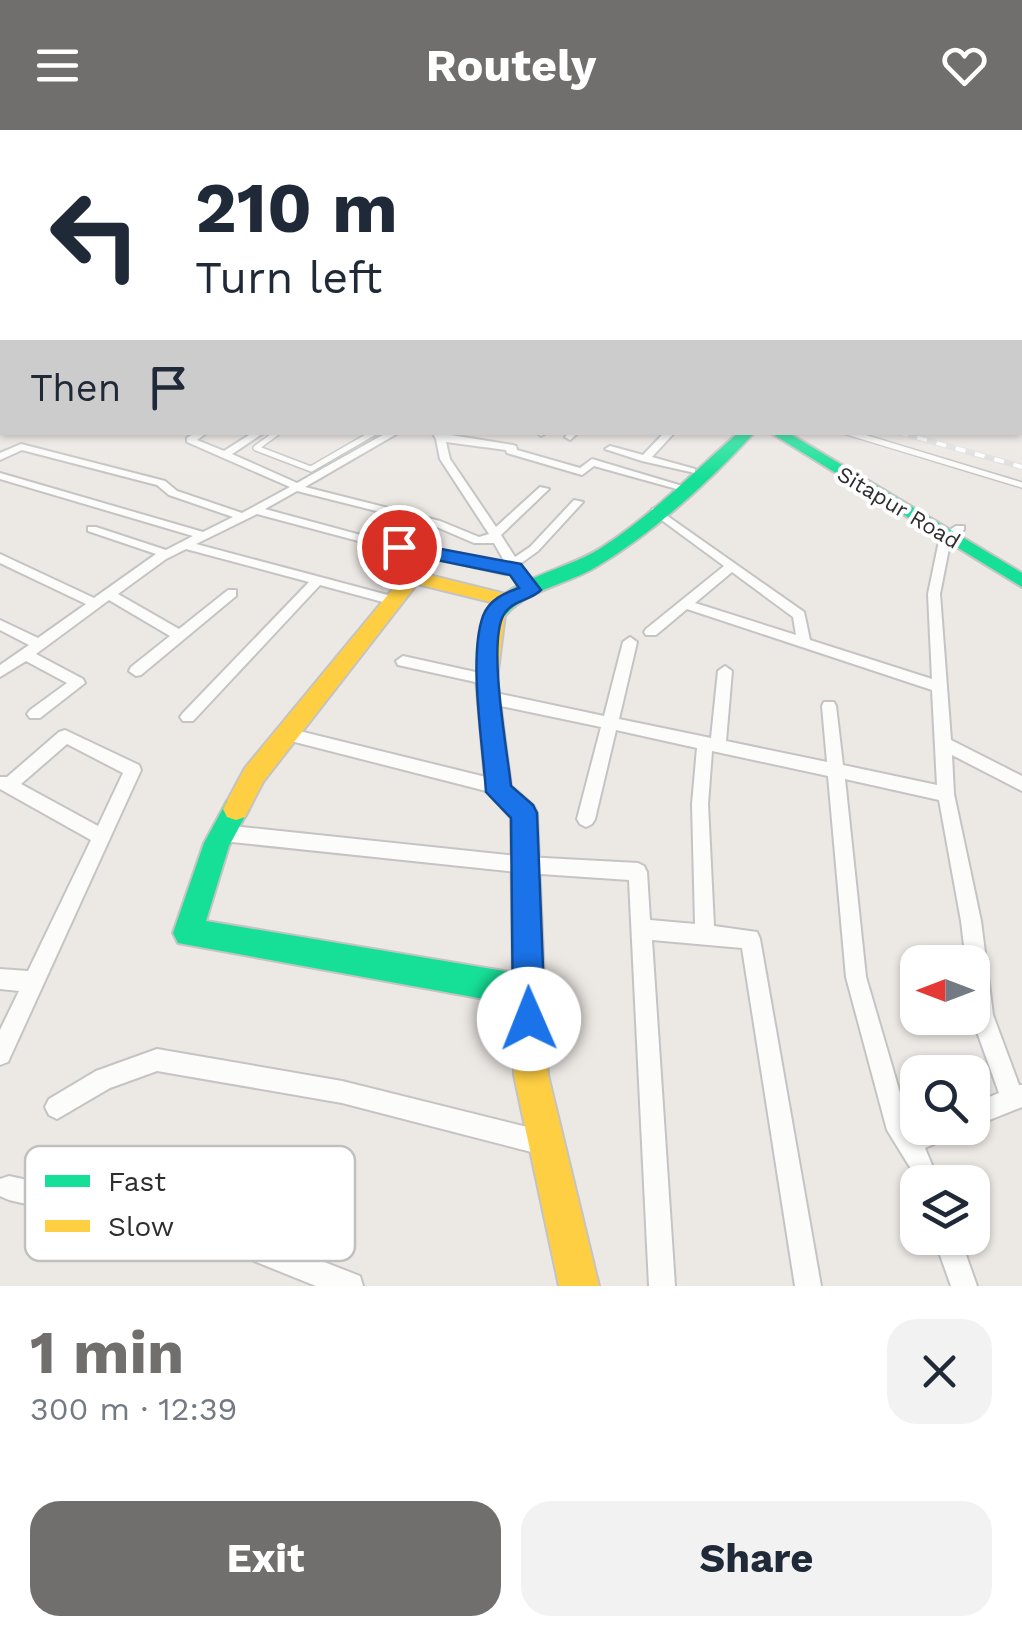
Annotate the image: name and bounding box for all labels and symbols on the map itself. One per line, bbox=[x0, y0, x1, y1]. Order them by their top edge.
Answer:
street label: Sitapur Road bbox=[833, 461, 965, 554]
pin bbox=[357, 505, 442, 590]
north arrow bbox=[900, 945, 990, 1035]
position arrow bbox=[477, 967, 581, 1071]
legend bbox=[25, 1146, 355, 1261]
text: Fast bbox=[108, 1165, 166, 1198]
text: Slow bbox=[108, 1210, 174, 1243]

